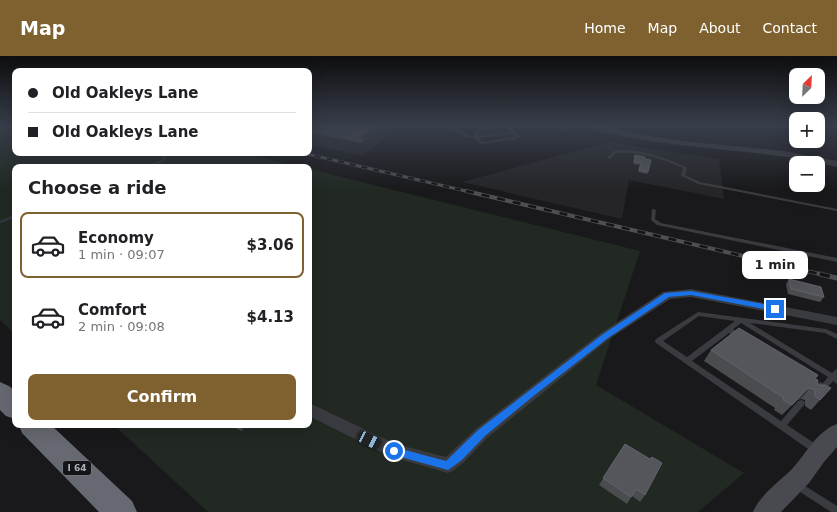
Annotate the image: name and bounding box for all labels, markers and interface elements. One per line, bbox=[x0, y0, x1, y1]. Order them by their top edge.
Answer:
text: Map bbox=[20, 17, 65, 39]
text: Home bbox=[584, 20, 626, 36]
text: Map bbox=[648, 20, 677, 36]
text: About bbox=[699, 20, 741, 36]
text: Contact bbox=[763, 20, 817, 36]
north arrow bbox=[789, 68, 825, 104]
map controls bbox=[789, 68, 825, 192]
text: Old Oakleys Lane bbox=[52, 84, 198, 102]
button: + bbox=[789, 112, 825, 148]
text: Old Oakleys Lane bbox=[52, 123, 198, 141]
button: − bbox=[789, 156, 825, 192]
text: Choose a ride bbox=[28, 177, 167, 198]
icon: car bbox=[30, 227, 66, 263]
text: Economy bbox=[78, 229, 154, 247]
text: $3.06 bbox=[247, 236, 294, 254]
text: 1 min · 09:07 bbox=[78, 247, 165, 262]
callout: 1 min bbox=[742, 251, 808, 279]
text: 1 min bbox=[755, 257, 795, 272]
icon: car bbox=[30, 299, 66, 335]
route end bbox=[766, 300, 784, 318]
text: Comfort bbox=[78, 301, 146, 319]
text: $4.13 bbox=[247, 308, 294, 326]
text: 2 min · 09:08 bbox=[78, 319, 165, 334]
button: Confirm bbox=[28, 374, 296, 420]
car bbox=[356, 429, 382, 451]
route start bbox=[385, 442, 403, 460]
road number: I 64 bbox=[63, 461, 91, 475]

